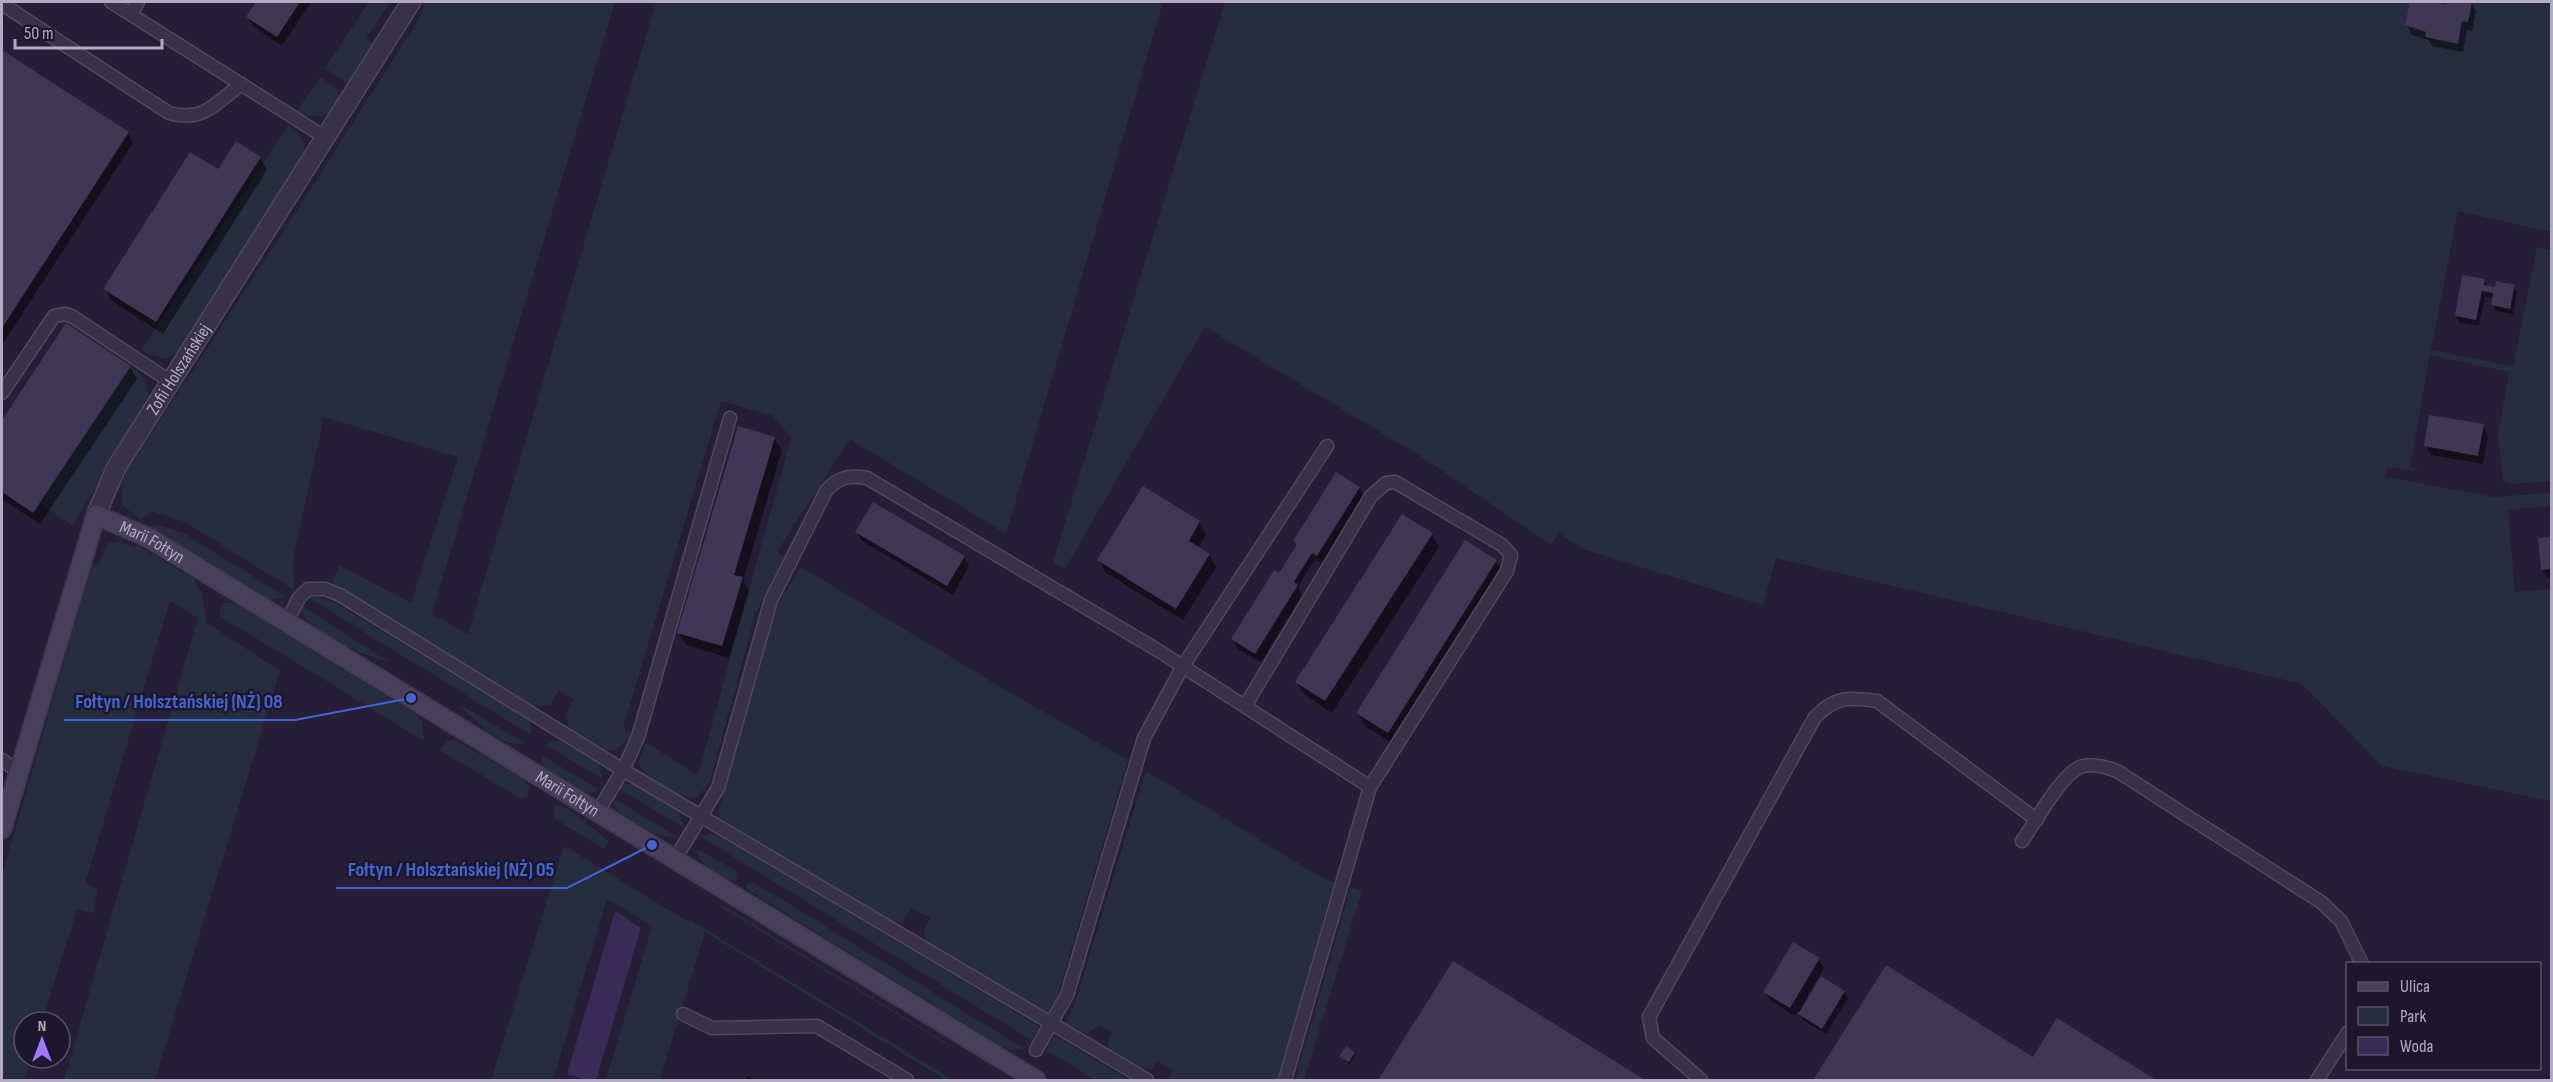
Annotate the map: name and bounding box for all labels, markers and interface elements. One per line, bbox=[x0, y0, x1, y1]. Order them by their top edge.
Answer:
scale bar bbox=[15, 12, 162, 50]
text: 50 m bbox=[24, 23, 54, 44]
street label: Zofii Holszańskiej bbox=[142, 320, 215, 418]
street label: Marii Fołtyn bbox=[117, 516, 188, 568]
callout: Fołtyn / Holsztańskiej (NŻ) 08 bbox=[64, 682, 295, 720]
text: Fołtyn / Holsztańskiej (NŻ) 08 bbox=[75, 690, 283, 714]
street label: Marii Fołtyn bbox=[532, 766, 603, 821]
callout: Fołtyn / Holsztańskiej (NŻ) 05 bbox=[336, 850, 567, 888]
text: Fołtyn / Holsztańskiej (NŻ) 05 bbox=[348, 858, 555, 882]
legend bbox=[2346, 962, 2541, 1070]
text: Ulica bbox=[2400, 976, 2430, 997]
text: Park bbox=[2400, 1006, 2426, 1027]
north arrow bbox=[12, 1010, 72, 1070]
text: N bbox=[38, 1017, 46, 1036]
text: Woda bbox=[2400, 1036, 2433, 1057]

